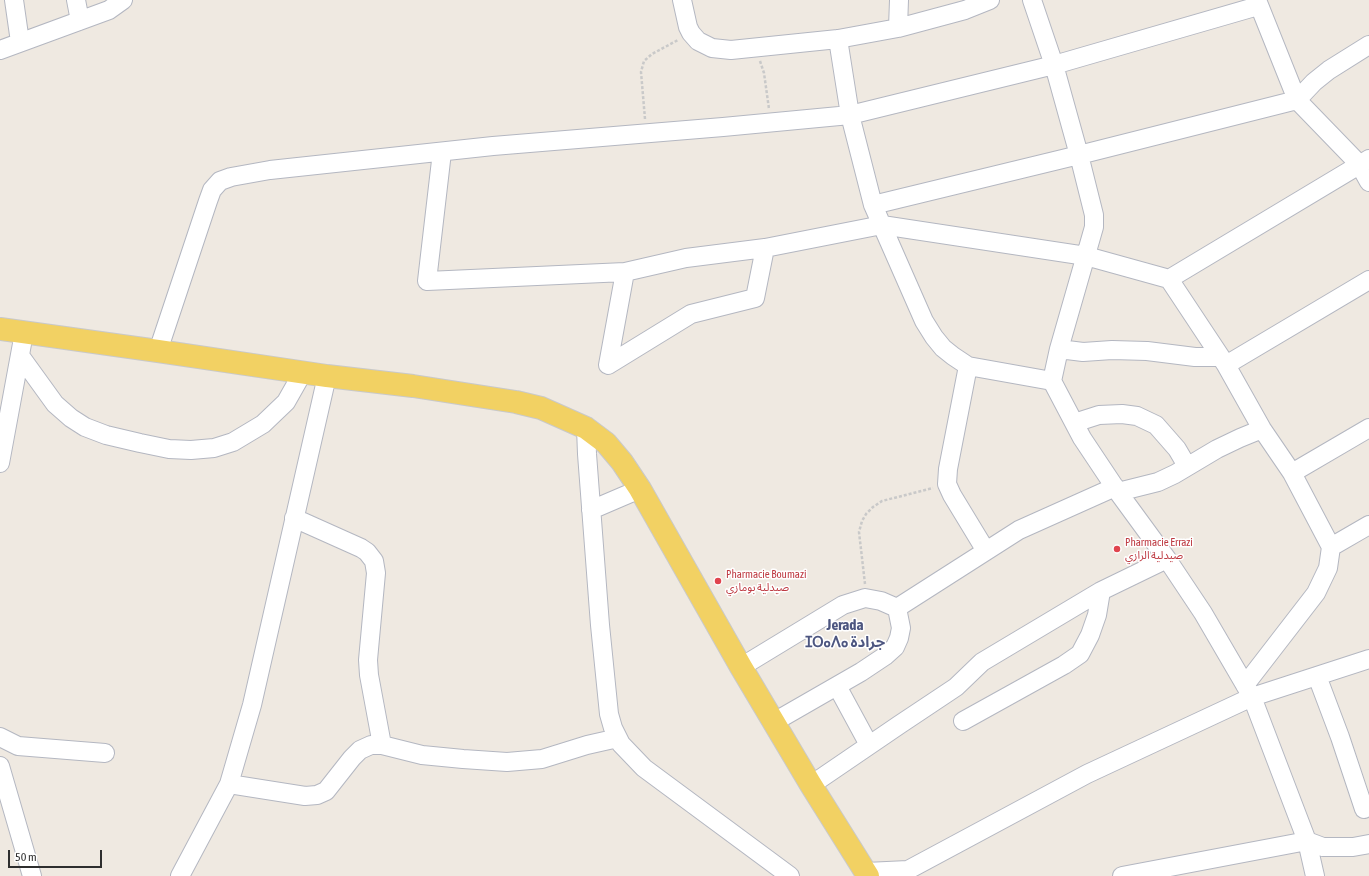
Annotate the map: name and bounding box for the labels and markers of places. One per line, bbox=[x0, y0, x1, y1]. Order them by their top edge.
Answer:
place label: Pharmacie Errazi صيدلية الرازي bbox=[1125, 536, 1193, 562]
marker: Pharmacie Errazi صيدلية الرازي bbox=[1112, 544, 1122, 554]
place label: Pharmacie Boumazi صيدلية بومازي bbox=[726, 568, 806, 594]
marker: Pharmacie Boumazi صيدلية بومازي bbox=[713, 576, 723, 586]

